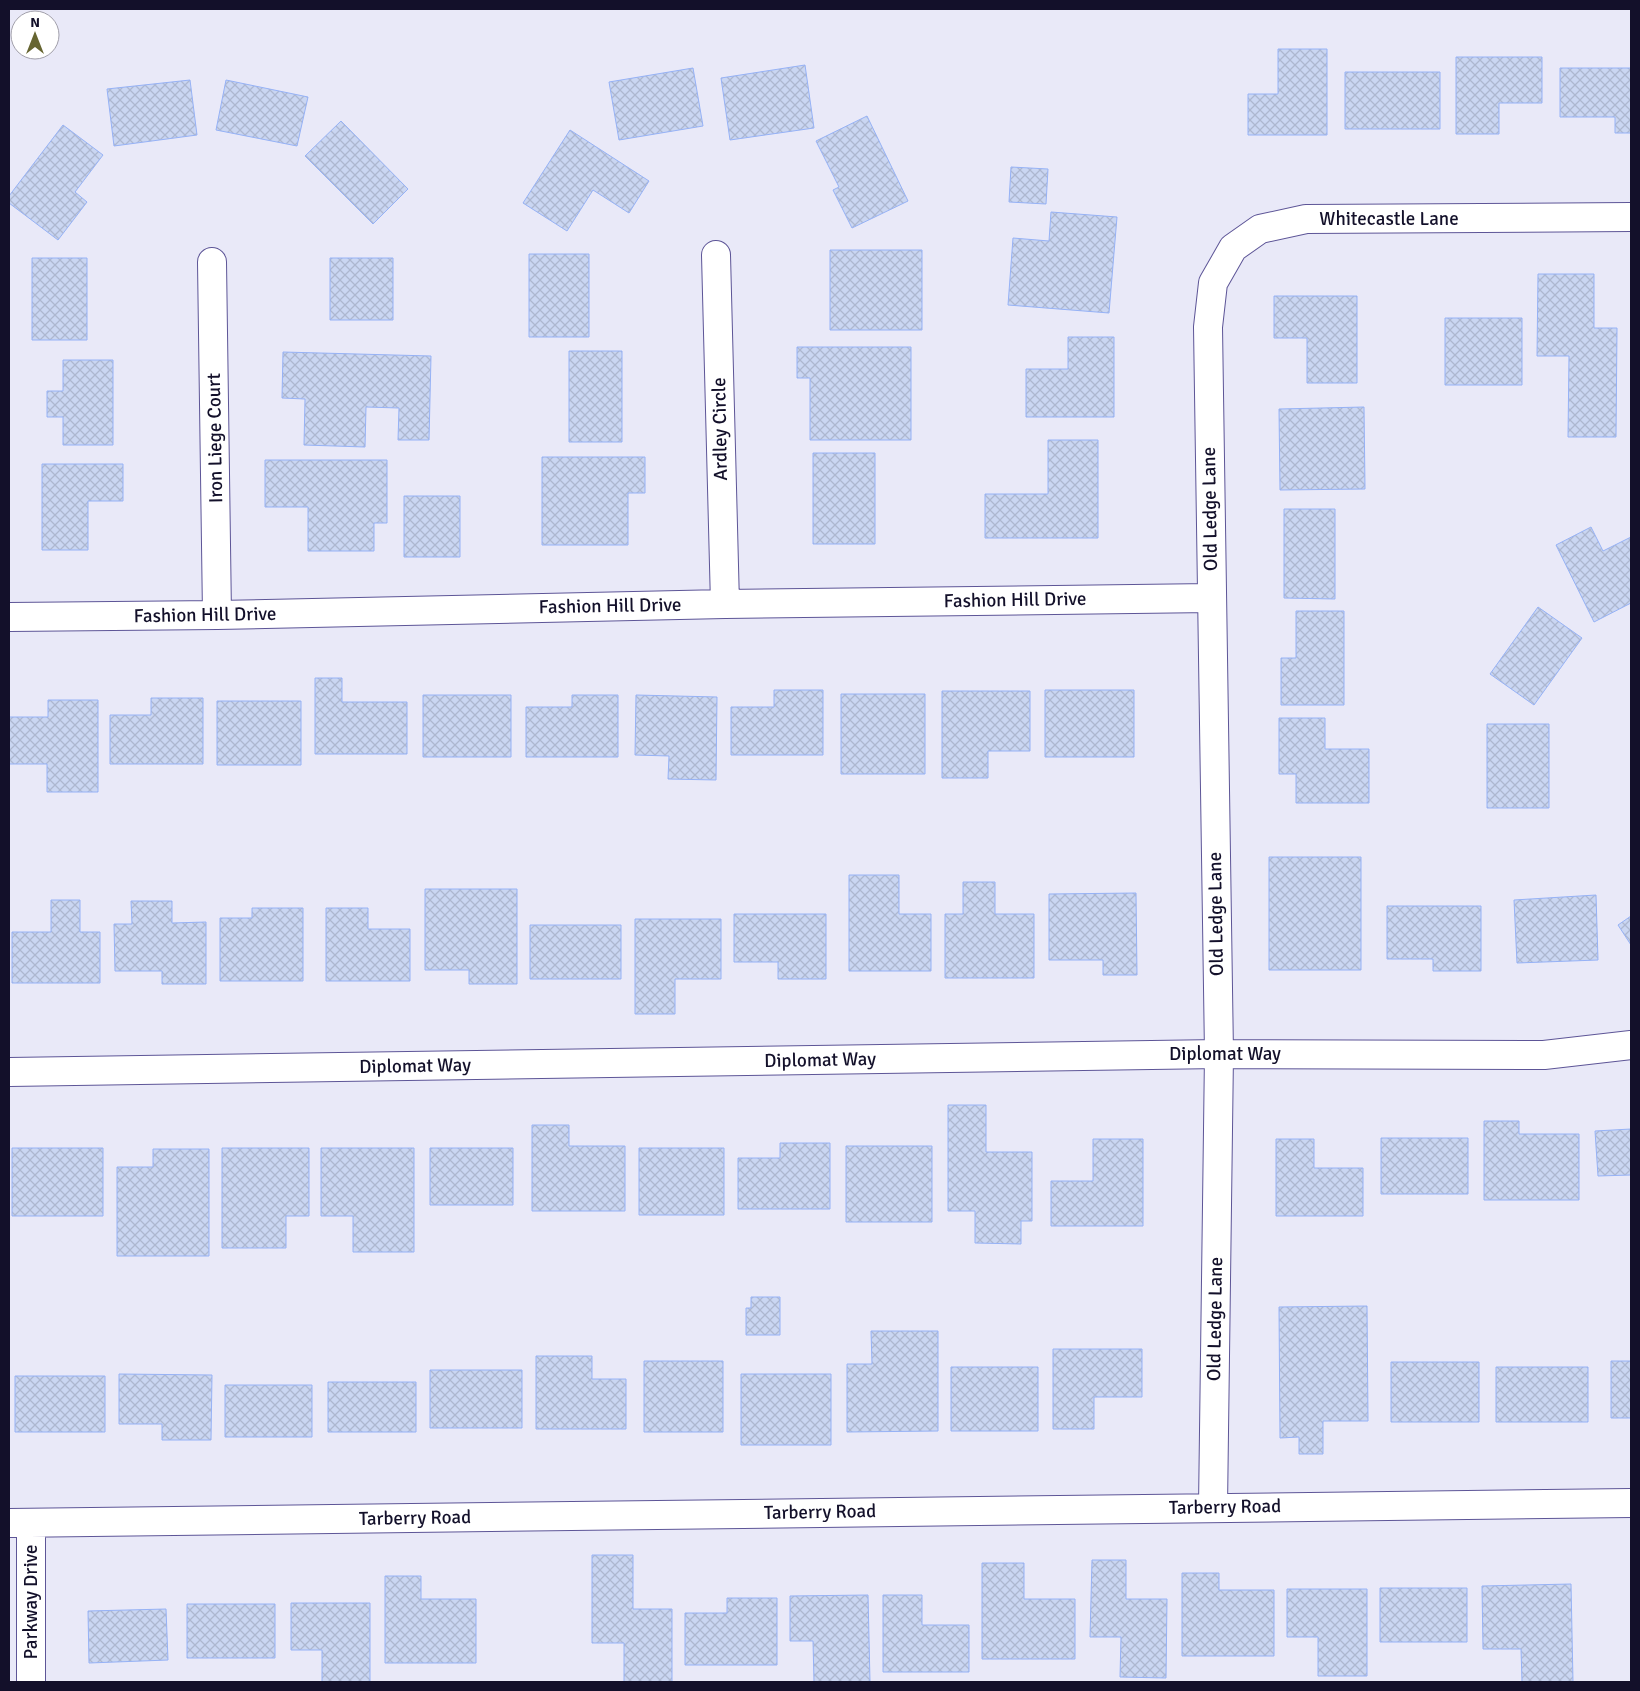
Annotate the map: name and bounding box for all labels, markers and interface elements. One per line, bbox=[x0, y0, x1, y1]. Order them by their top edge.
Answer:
north arrow bbox=[10, 10, 60, 60]
text: N bbox=[30, 14, 40, 31]
street label: Whitecastle Lane bbox=[1319, 207, 1459, 231]
street label: Iron Liege Court bbox=[202, 372, 228, 503]
street label: Ardley Circle bbox=[707, 377, 733, 481]
street label: Old Ledge Lane bbox=[1197, 447, 1223, 571]
street label: Fashion Hill Drive bbox=[943, 587, 1087, 613]
street label: Fashion Hill Drive bbox=[538, 593, 682, 619]
street label: Fashion Hill Drive bbox=[133, 602, 277, 628]
street label: Old Ledge Lane bbox=[1203, 852, 1229, 976]
street label: Diplomat Way bbox=[1169, 1042, 1281, 1066]
street label: Diplomat Way bbox=[764, 1047, 876, 1073]
street label: Diplomat Way bbox=[359, 1053, 471, 1079]
street label: Old Ledge Lane bbox=[1202, 1257, 1228, 1381]
street label: Tarberry Road bbox=[1169, 1494, 1281, 1520]
street label: Tarberry Road bbox=[764, 1499, 876, 1525]
street label: Tarberry Road bbox=[359, 1505, 471, 1531]
street label: Parkway Drive bbox=[19, 1544, 43, 1660]

